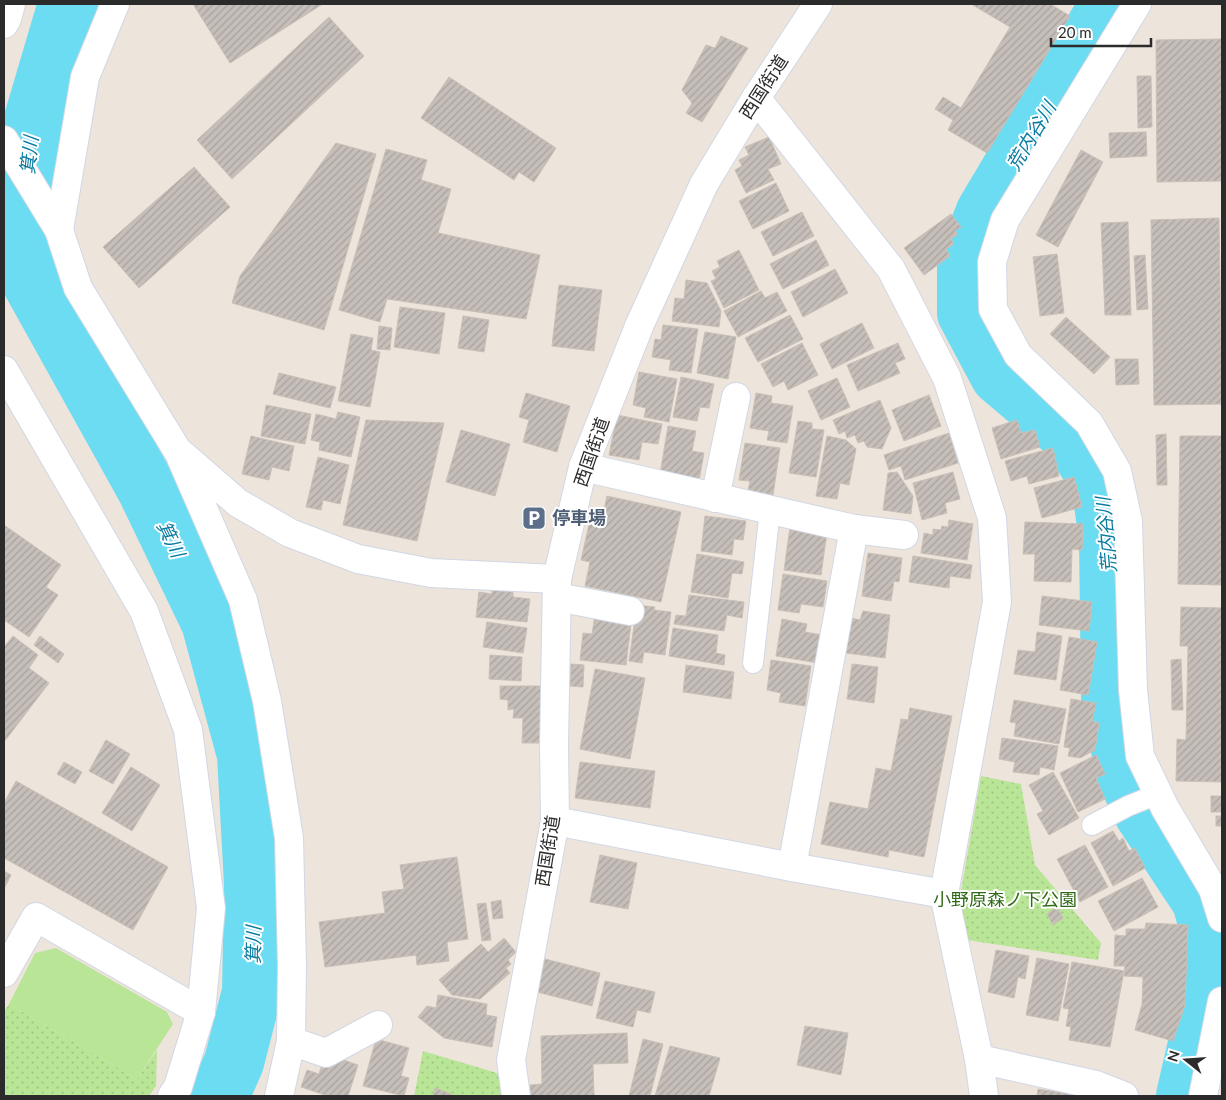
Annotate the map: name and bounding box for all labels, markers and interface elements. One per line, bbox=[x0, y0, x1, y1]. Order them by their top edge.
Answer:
scale bar bbox=[1051, 15, 1151, 47]
text: 20 m bbox=[1058, 23, 1092, 41]
street label: 西国街道 bbox=[734, 50, 792, 123]
water label: 荒内谷川 bbox=[1001, 96, 1061, 174]
water label: 箕川 bbox=[15, 133, 42, 175]
street label: 西国街道 bbox=[569, 414, 613, 489]
water label: 荒内谷川 bbox=[1091, 494, 1120, 574]
parking icon: 停車場 bbox=[521, 505, 547, 531]
place label: 停車場 bbox=[552, 506, 606, 528]
water label: 箕川 bbox=[153, 517, 191, 563]
street label: 西国街道 bbox=[531, 814, 564, 888]
park label: 小野原森ノ下公園 bbox=[933, 888, 1077, 910]
water label: 箕川 bbox=[241, 924, 264, 964]
north arrow bbox=[1161, 1035, 1211, 1085]
text: N bbox=[1163, 1048, 1183, 1064]

